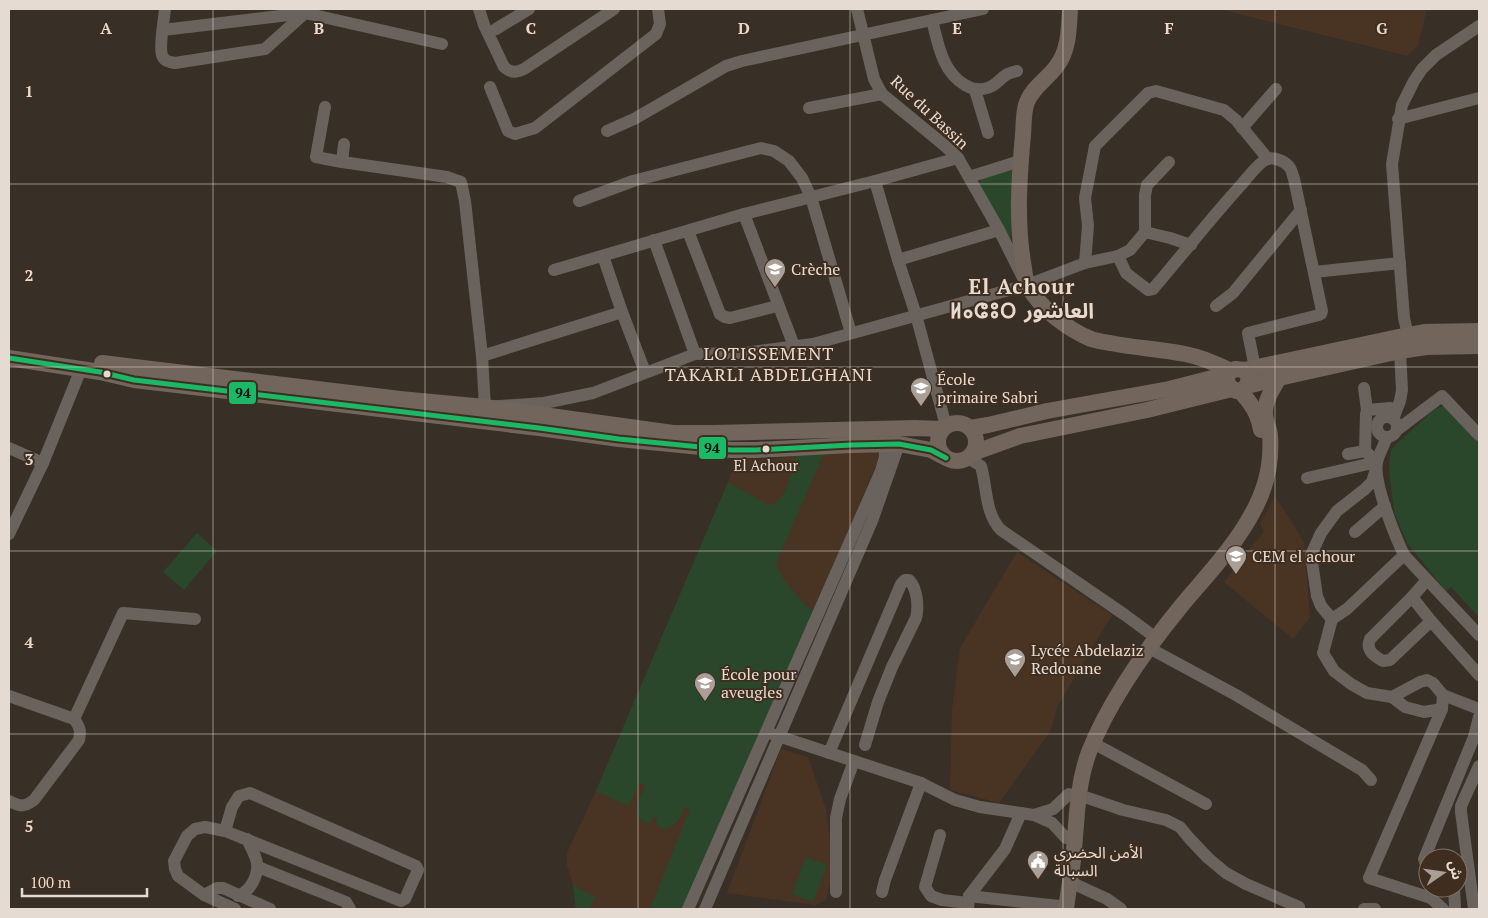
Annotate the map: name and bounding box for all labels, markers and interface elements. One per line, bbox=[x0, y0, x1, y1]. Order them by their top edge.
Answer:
text: A bbox=[100, 17, 112, 39]
text: B bbox=[314, 17, 324, 39]
text: C bbox=[526, 17, 536, 39]
text: D bbox=[738, 17, 750, 39]
text: E bbox=[952, 17, 962, 39]
text: F bbox=[1164, 17, 1174, 39]
text: G bbox=[1376, 17, 1388, 39]
street label: Rue du Bassin bbox=[886, 70, 974, 154]
text: 1 bbox=[24, 80, 34, 102]
school or university icon: Crèche bbox=[763, 257, 787, 288]
place label: Crèche bbox=[791, 258, 840, 280]
text: 2 bbox=[24, 264, 34, 286]
district label: El Achour ⵍⴰⵛⵓⵔ العاشور bbox=[950, 272, 1094, 324]
district label: LOTISSEMENT TAKARLI ABDELGHANI bbox=[665, 341, 873, 386]
place label: École primaire Sabri bbox=[937, 368, 1038, 408]
unlabelled marker bbox=[102, 369, 112, 379]
school or university icon: École primaire Sabri bbox=[909, 376, 933, 407]
line badge: 94 bbox=[228, 381, 257, 405]
text: 94 bbox=[235, 383, 251, 402]
line badge: 94 bbox=[698, 436, 727, 460]
text: 94 bbox=[704, 438, 720, 457]
marker: El Achour bbox=[761, 444, 771, 454]
text: 3 bbox=[24, 448, 34, 470]
place label: El Achour bbox=[734, 455, 799, 475]
school or university icon: CEM el achour bbox=[1224, 544, 1248, 575]
place label: CEM el achour bbox=[1252, 545, 1356, 567]
text: 4 bbox=[24, 631, 34, 653]
place label: Lycée Abdelaziz Redouane bbox=[1031, 639, 1144, 679]
school or university icon: Lycée Abdelaziz Redouane bbox=[1003, 647, 1027, 678]
place label: École pour aveugles bbox=[721, 663, 797, 703]
school or university icon: École pour aveugles bbox=[693, 671, 717, 702]
text: 5 bbox=[24, 815, 34, 837]
place label: الأمن الحضري السبالة bbox=[1054, 841, 1143, 881]
north arrow bbox=[1418, 848, 1468, 898]
public building icon: الأمن الحضري السبالة bbox=[1026, 849, 1050, 880]
text: ش bbox=[1445, 858, 1468, 881]
scale bar bbox=[22, 866, 148, 898]
text: 100 m bbox=[30, 872, 71, 892]

